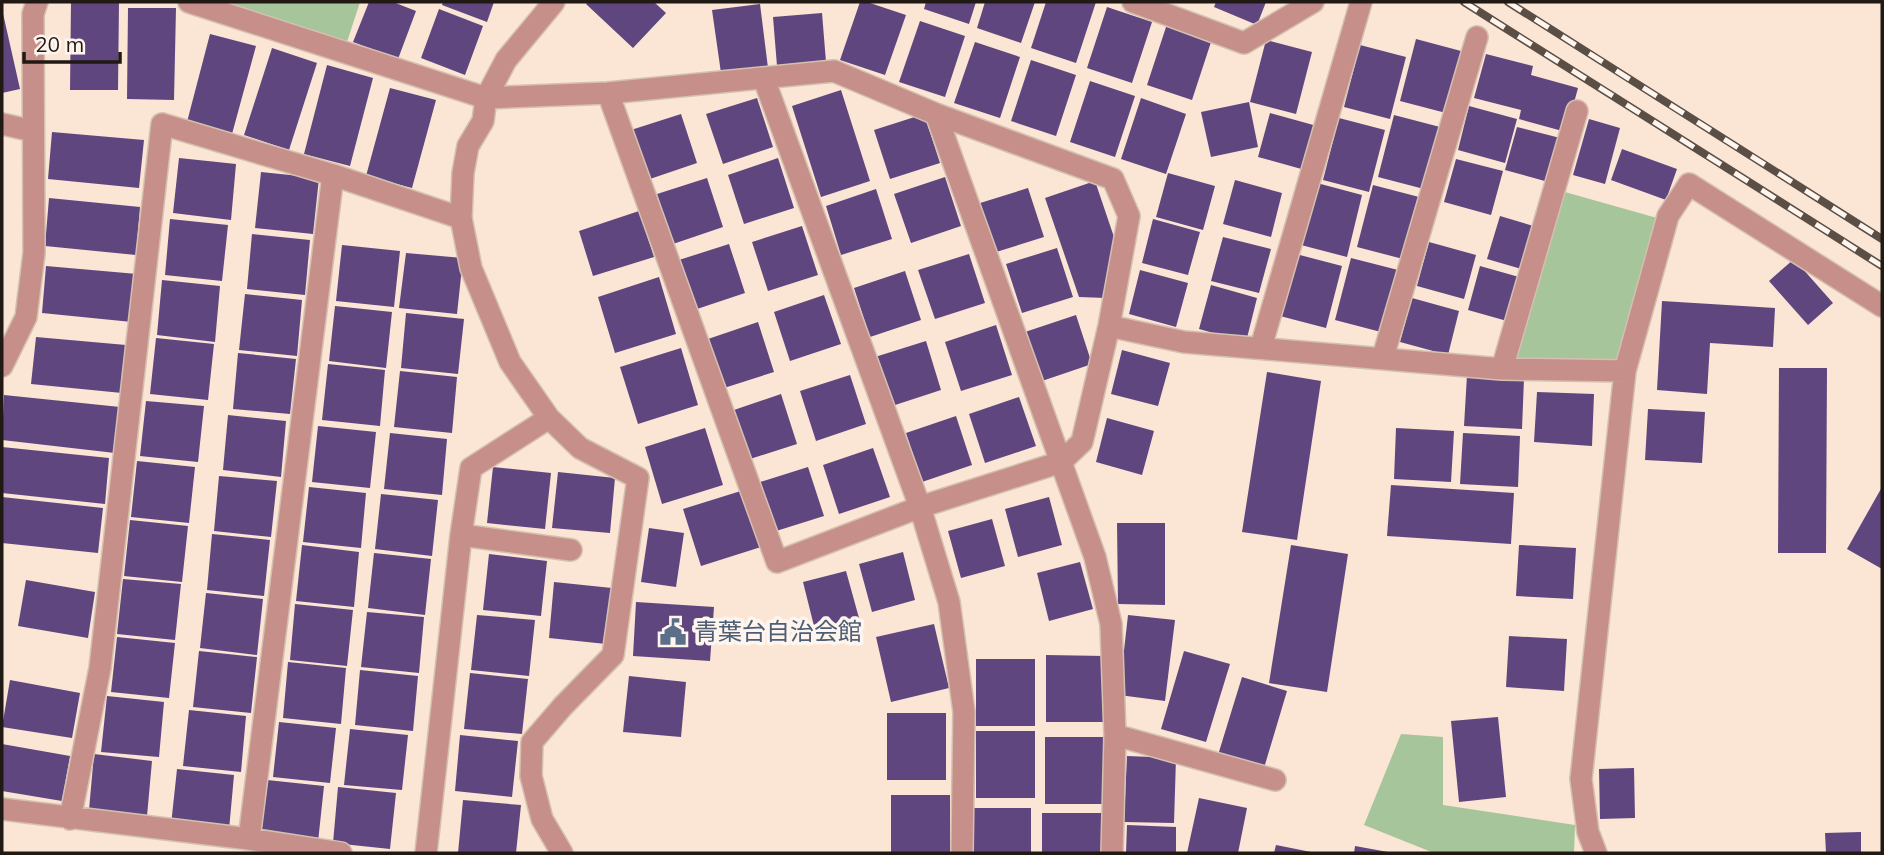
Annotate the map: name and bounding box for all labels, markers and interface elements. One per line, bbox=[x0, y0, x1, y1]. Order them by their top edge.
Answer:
scale bar bbox=[24, 21, 121, 65]
text: 20 m bbox=[35, 31, 84, 57]
place label: 青葉台自治会館 bbox=[694, 616, 862, 646]
public building icon: 青葉台自治会館 bbox=[658, 617, 688, 647]

